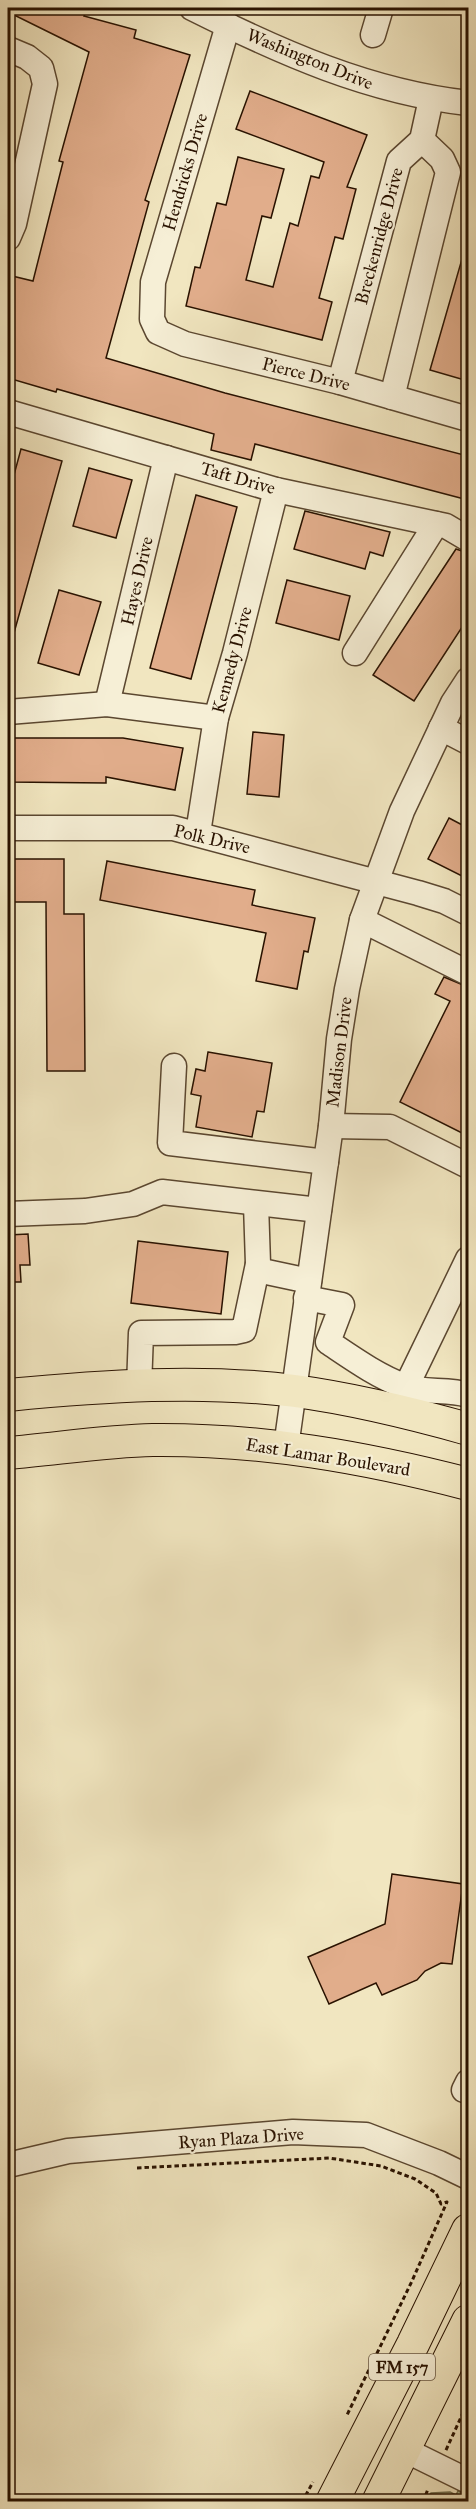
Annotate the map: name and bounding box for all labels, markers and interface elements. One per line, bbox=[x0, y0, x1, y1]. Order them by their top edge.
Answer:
street label: Washington Drive bbox=[243, 24, 376, 95]
street label: Hendricks Drive bbox=[158, 111, 212, 233]
street label: Breckenridge Drive bbox=[350, 165, 409, 307]
street label: Pierce Drive bbox=[260, 352, 352, 396]
street label: Taft Drive bbox=[198, 457, 278, 499]
street label: Hayes Drive bbox=[116, 534, 158, 628]
street label: Kennedy Drive bbox=[207, 604, 257, 716]
street label: Polk Drive bbox=[172, 820, 252, 858]
street label: Madison Drive bbox=[321, 995, 357, 1109]
street label: East Lamar Boulevard bbox=[244, 1433, 412, 1481]
street label: Ryan Plaza Drive bbox=[177, 2123, 305, 2153]
road number: FM 157 bbox=[369, 2354, 435, 2380]

